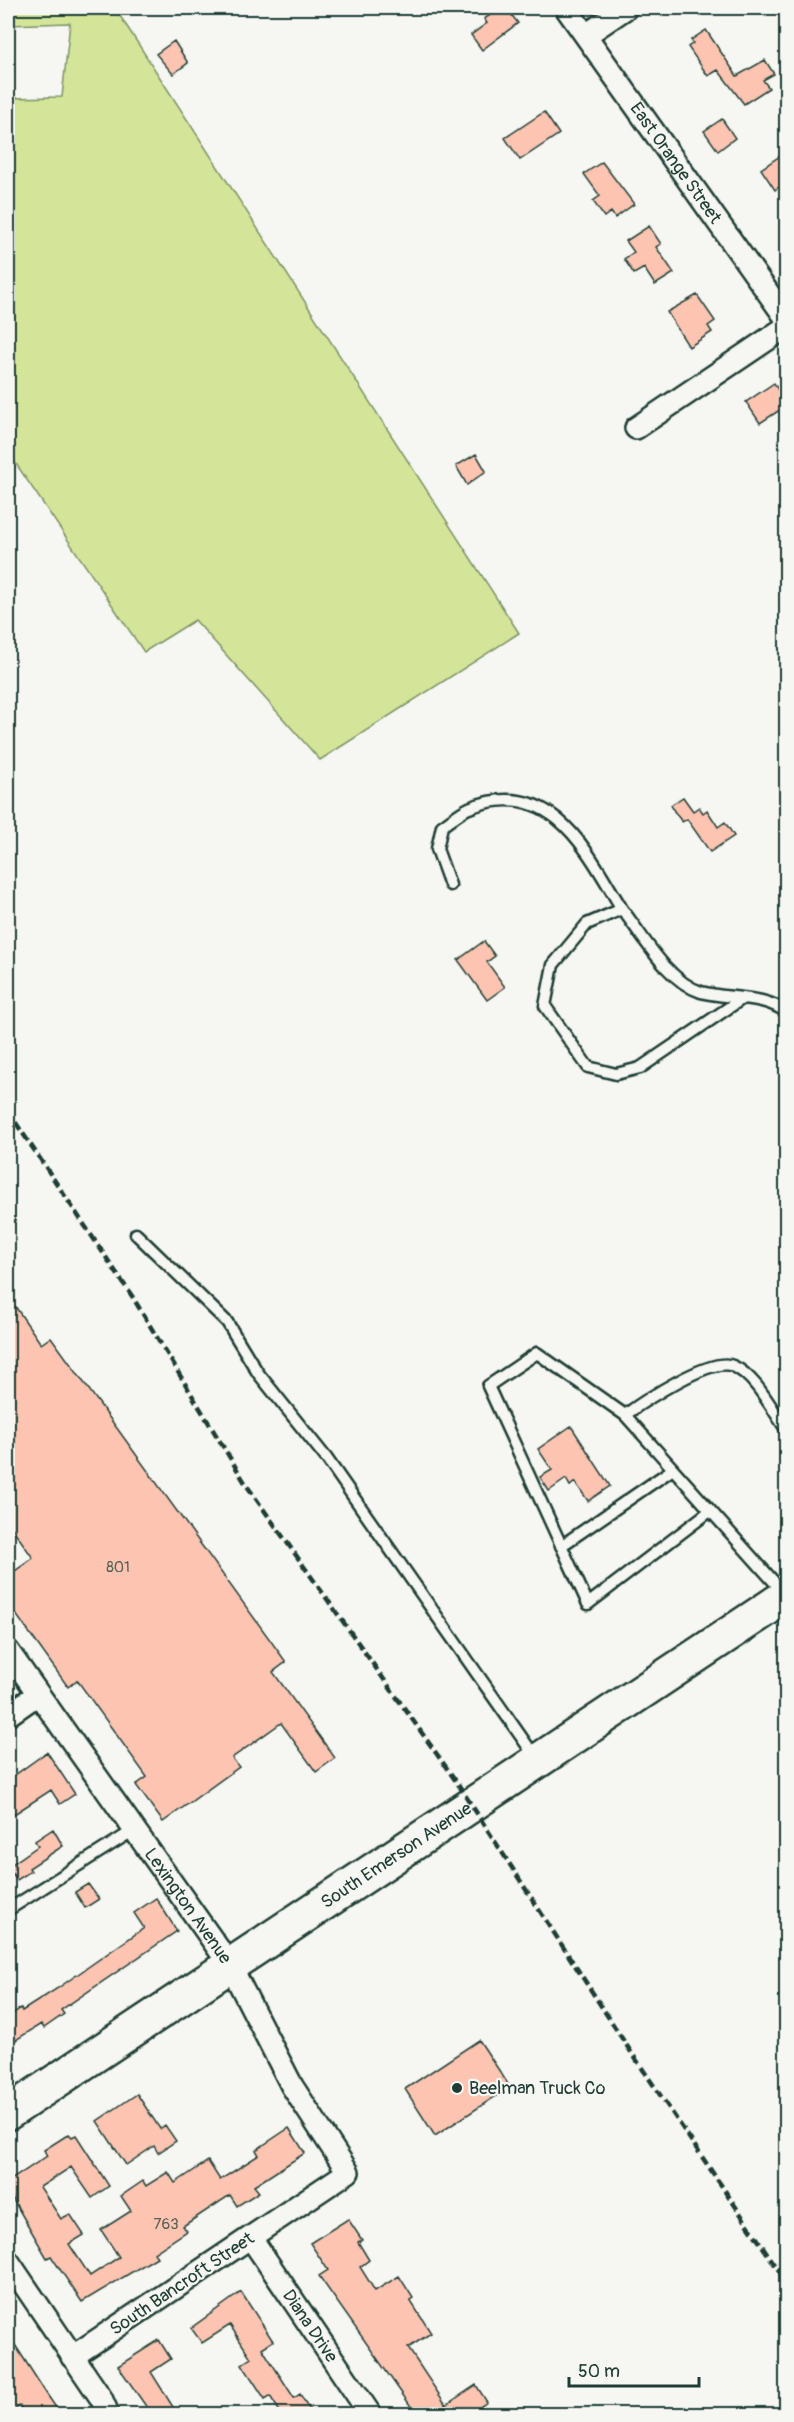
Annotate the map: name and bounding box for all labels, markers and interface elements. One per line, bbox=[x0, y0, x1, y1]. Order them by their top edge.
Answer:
street label: East Orange Street bbox=[625, 98, 727, 229]
house number: 801 bbox=[106, 1558, 130, 1577]
street label: South Emerson Avenue bbox=[316, 1797, 476, 1914]
street label: Lexington Avenue bbox=[139, 1843, 237, 1968]
place label: Beelman Truck Co bbox=[469, 2077, 606, 2100]
marker: Beelman Truck Co bbox=[450, 2081, 464, 2095]
house number: 763 bbox=[153, 2215, 179, 2234]
street label: South Bancroft Street bbox=[105, 2227, 259, 2341]
street label: Diana Drive bbox=[278, 2285, 343, 2367]
scale bar bbox=[569, 2350, 700, 2388]
text: 50 m bbox=[578, 2360, 620, 2383]

